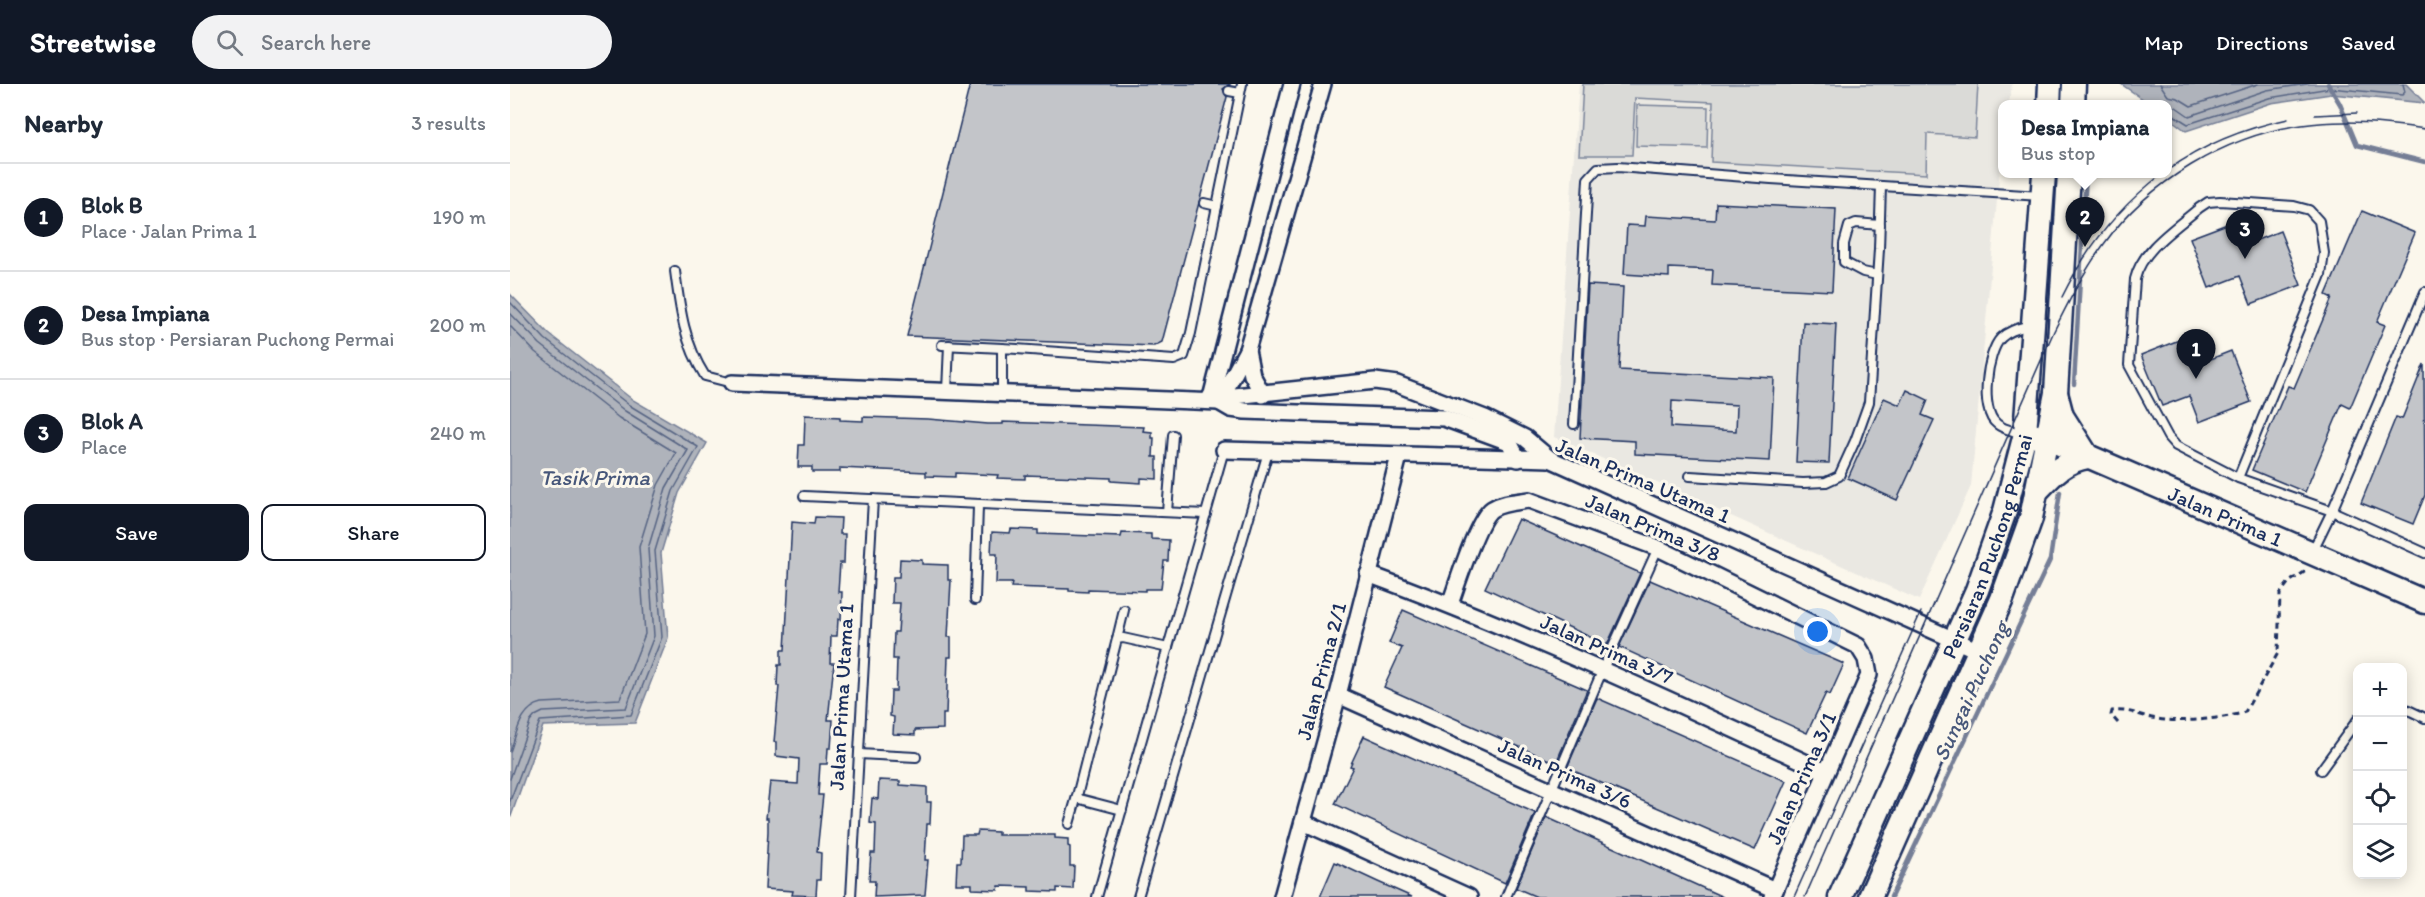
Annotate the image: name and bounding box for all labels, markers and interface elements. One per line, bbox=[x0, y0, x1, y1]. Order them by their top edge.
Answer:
search box bbox=[192, 15, 612, 69]
text: Streetwise bbox=[30, 25, 156, 59]
icon: search bbox=[213, 26, 246, 59]
text: Search here bbox=[261, 29, 371, 56]
text: Map bbox=[2145, 30, 2183, 55]
text: Directions bbox=[2216, 30, 2308, 55]
text: Saved bbox=[2341, 30, 2395, 55]
popup bbox=[1998, 100, 2172, 178]
text: Nearby bbox=[24, 107, 103, 139]
text: 3 results bbox=[411, 111, 486, 135]
text: Desa Impiana bbox=[2021, 114, 2149, 141]
text: Bus stop bbox=[2021, 141, 2095, 165]
text: Blok B bbox=[81, 192, 143, 219]
pin: 2 bbox=[2066, 198, 2104, 247]
text: 1 bbox=[39, 205, 48, 229]
text: 190 m bbox=[433, 205, 486, 229]
pin: 3 bbox=[2226, 210, 2264, 259]
text: Place · Jalan Prima 1 bbox=[81, 219, 257, 243]
text: Desa Impiana bbox=[81, 300, 209, 327]
text: 2 bbox=[38, 313, 49, 337]
text: 200 m bbox=[430, 313, 486, 337]
text: Bus stop · Persiaran Puchong Permai bbox=[81, 327, 394, 351]
pin: 1 bbox=[2176, 330, 2216, 379]
text: Blok A bbox=[81, 408, 143, 435]
text: 3 bbox=[38, 421, 49, 445]
text: 240 m bbox=[430, 421, 486, 445]
street label: Persiaran Puchong Permai bbox=[1936, 431, 2037, 662]
street label: Jalan Prima Utama 1 bbox=[1552, 432, 1734, 528]
text: Place bbox=[81, 435, 127, 459]
water label: Tasik Prima bbox=[540, 464, 651, 491]
street label: Jalan Prima 1 bbox=[2165, 480, 2287, 551]
street label: Jalan Prima 3/8 bbox=[1582, 487, 1724, 567]
button: Save bbox=[24, 504, 249, 561]
button: Share bbox=[261, 504, 486, 561]
street label: Jalan Prima 2/1 bbox=[1291, 599, 1351, 743]
street label: Jalan Prima Utama 1 bbox=[824, 603, 858, 791]
street label: Jalan Prima 3/7 bbox=[1537, 609, 1677, 689]
water label: Sungai Puchong bbox=[1927, 615, 2016, 765]
your location bbox=[1803, 617, 1832, 646]
map controls bbox=[2353, 663, 2407, 879]
button: + bbox=[2353, 663, 2407, 717]
street label: Jalan Prima 3/1 bbox=[1761, 708, 1841, 848]
button: − bbox=[2353, 717, 2407, 771]
street label: Jalan Prima 3/6 bbox=[1494, 732, 1636, 814]
button: locate bbox=[2353, 771, 2407, 825]
button: layers bbox=[2353, 825, 2407, 879]

